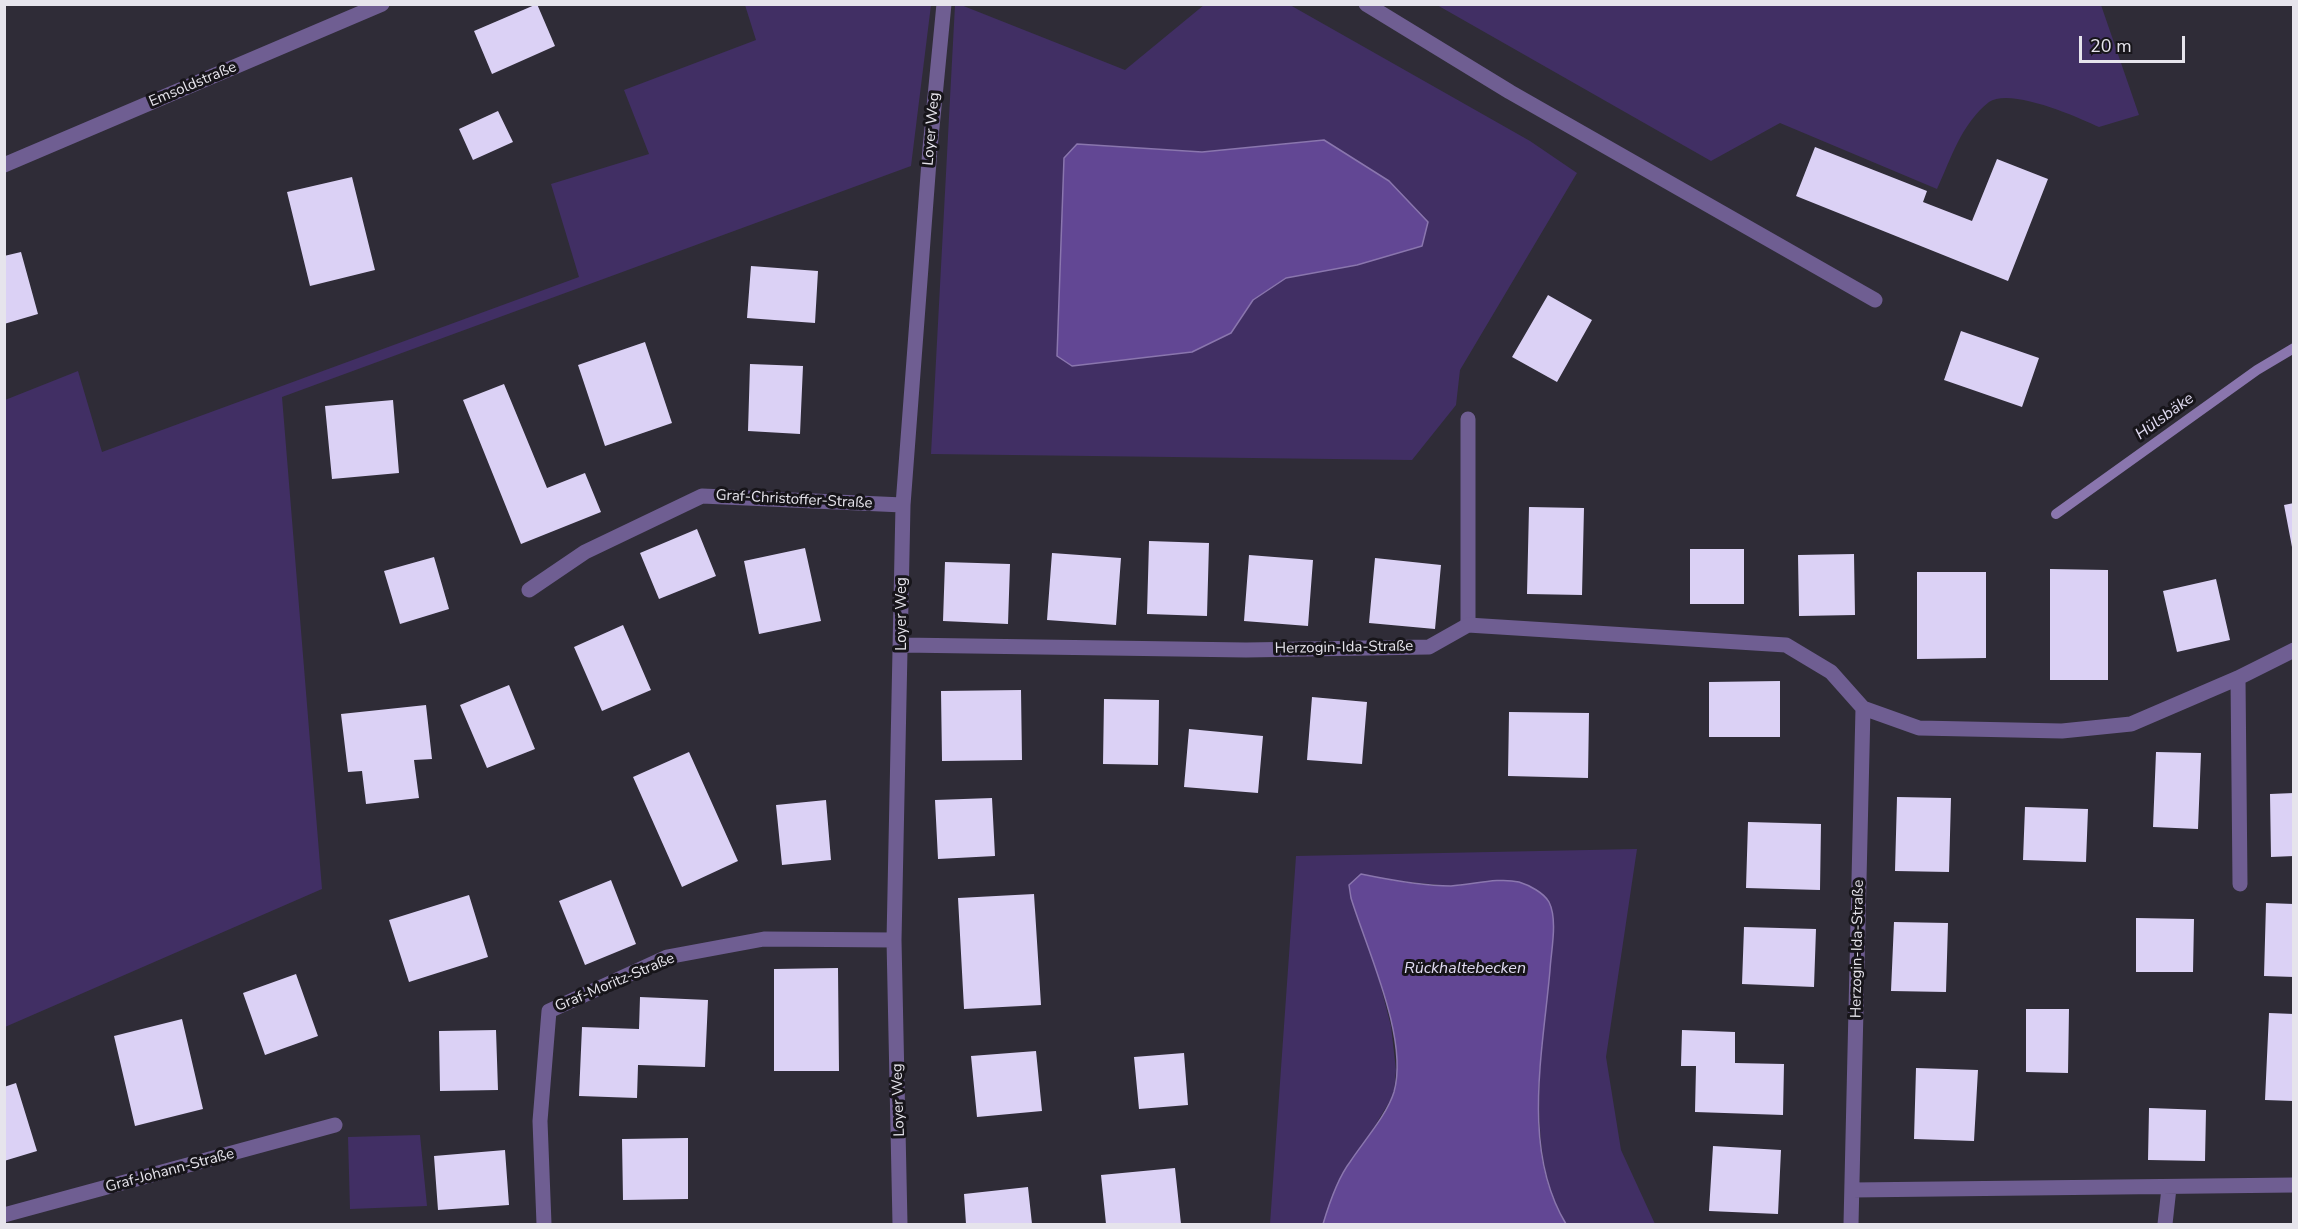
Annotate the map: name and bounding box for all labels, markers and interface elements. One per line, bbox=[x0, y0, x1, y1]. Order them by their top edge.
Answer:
scale bar bbox=[2082, 24, 2188, 62]
text: 20 m bbox=[2090, 34, 2132, 58]
street label: Emsoldstraße bbox=[147, 59, 239, 111]
street label: Loyer Weg bbox=[920, 92, 944, 166]
water label: Hülsbäke bbox=[2132, 389, 2198, 445]
street label: Graf-Christoffer-Straße bbox=[715, 487, 873, 513]
street label: Loyer Weg bbox=[893, 577, 911, 651]
street label: Herzogin-Ida-Straße bbox=[1275, 638, 1413, 658]
street label: Herzogin-Ida-Straße bbox=[1848, 880, 1868, 1018]
street label: Graf-Moritz-Straße bbox=[553, 950, 677, 1016]
water label: Rückhaltebecken bbox=[1404, 959, 1526, 979]
street label: Loyer Weg bbox=[889, 1063, 909, 1137]
street label: Graf-Johann-Straße bbox=[104, 1145, 236, 1197]

